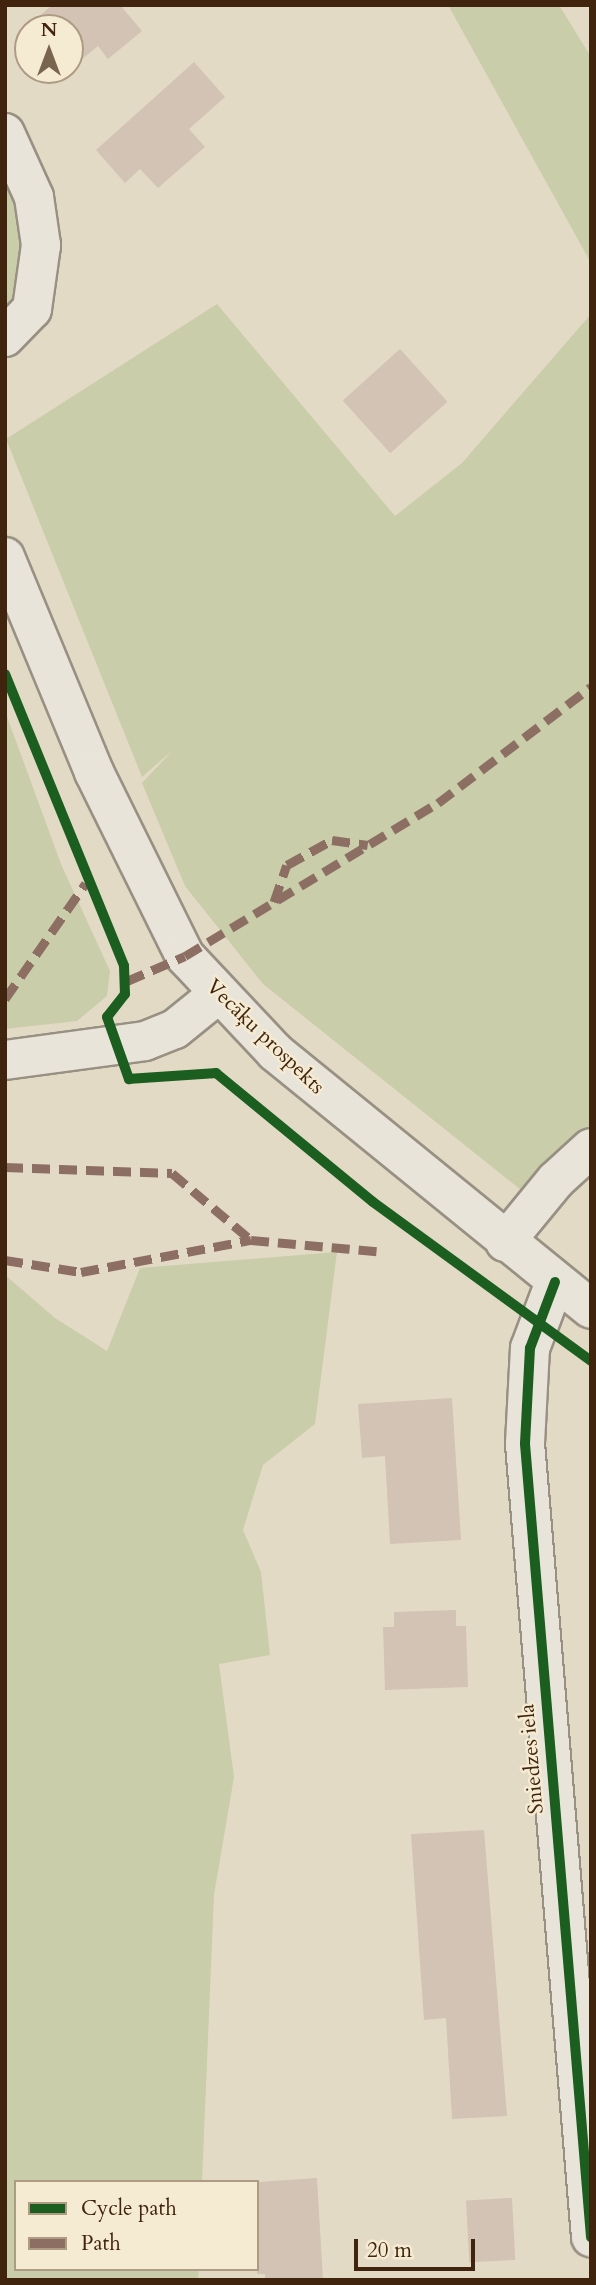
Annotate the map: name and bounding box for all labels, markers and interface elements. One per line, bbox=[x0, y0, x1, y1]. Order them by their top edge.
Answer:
north arrow bbox=[14, 14, 84, 84]
text: N bbox=[41, 17, 57, 43]
street label: Vecāķu prospekts bbox=[201, 974, 329, 1100]
street label: Sniedzes iela bbox=[515, 1703, 549, 1815]
legend bbox=[14, 2180, 259, 2271]
text: Cycle path bbox=[81, 2194, 177, 2223]
scale bar bbox=[358, 2226, 479, 2270]
text: Path bbox=[81, 2229, 121, 2258]
text: 20 m bbox=[367, 2236, 412, 2265]

